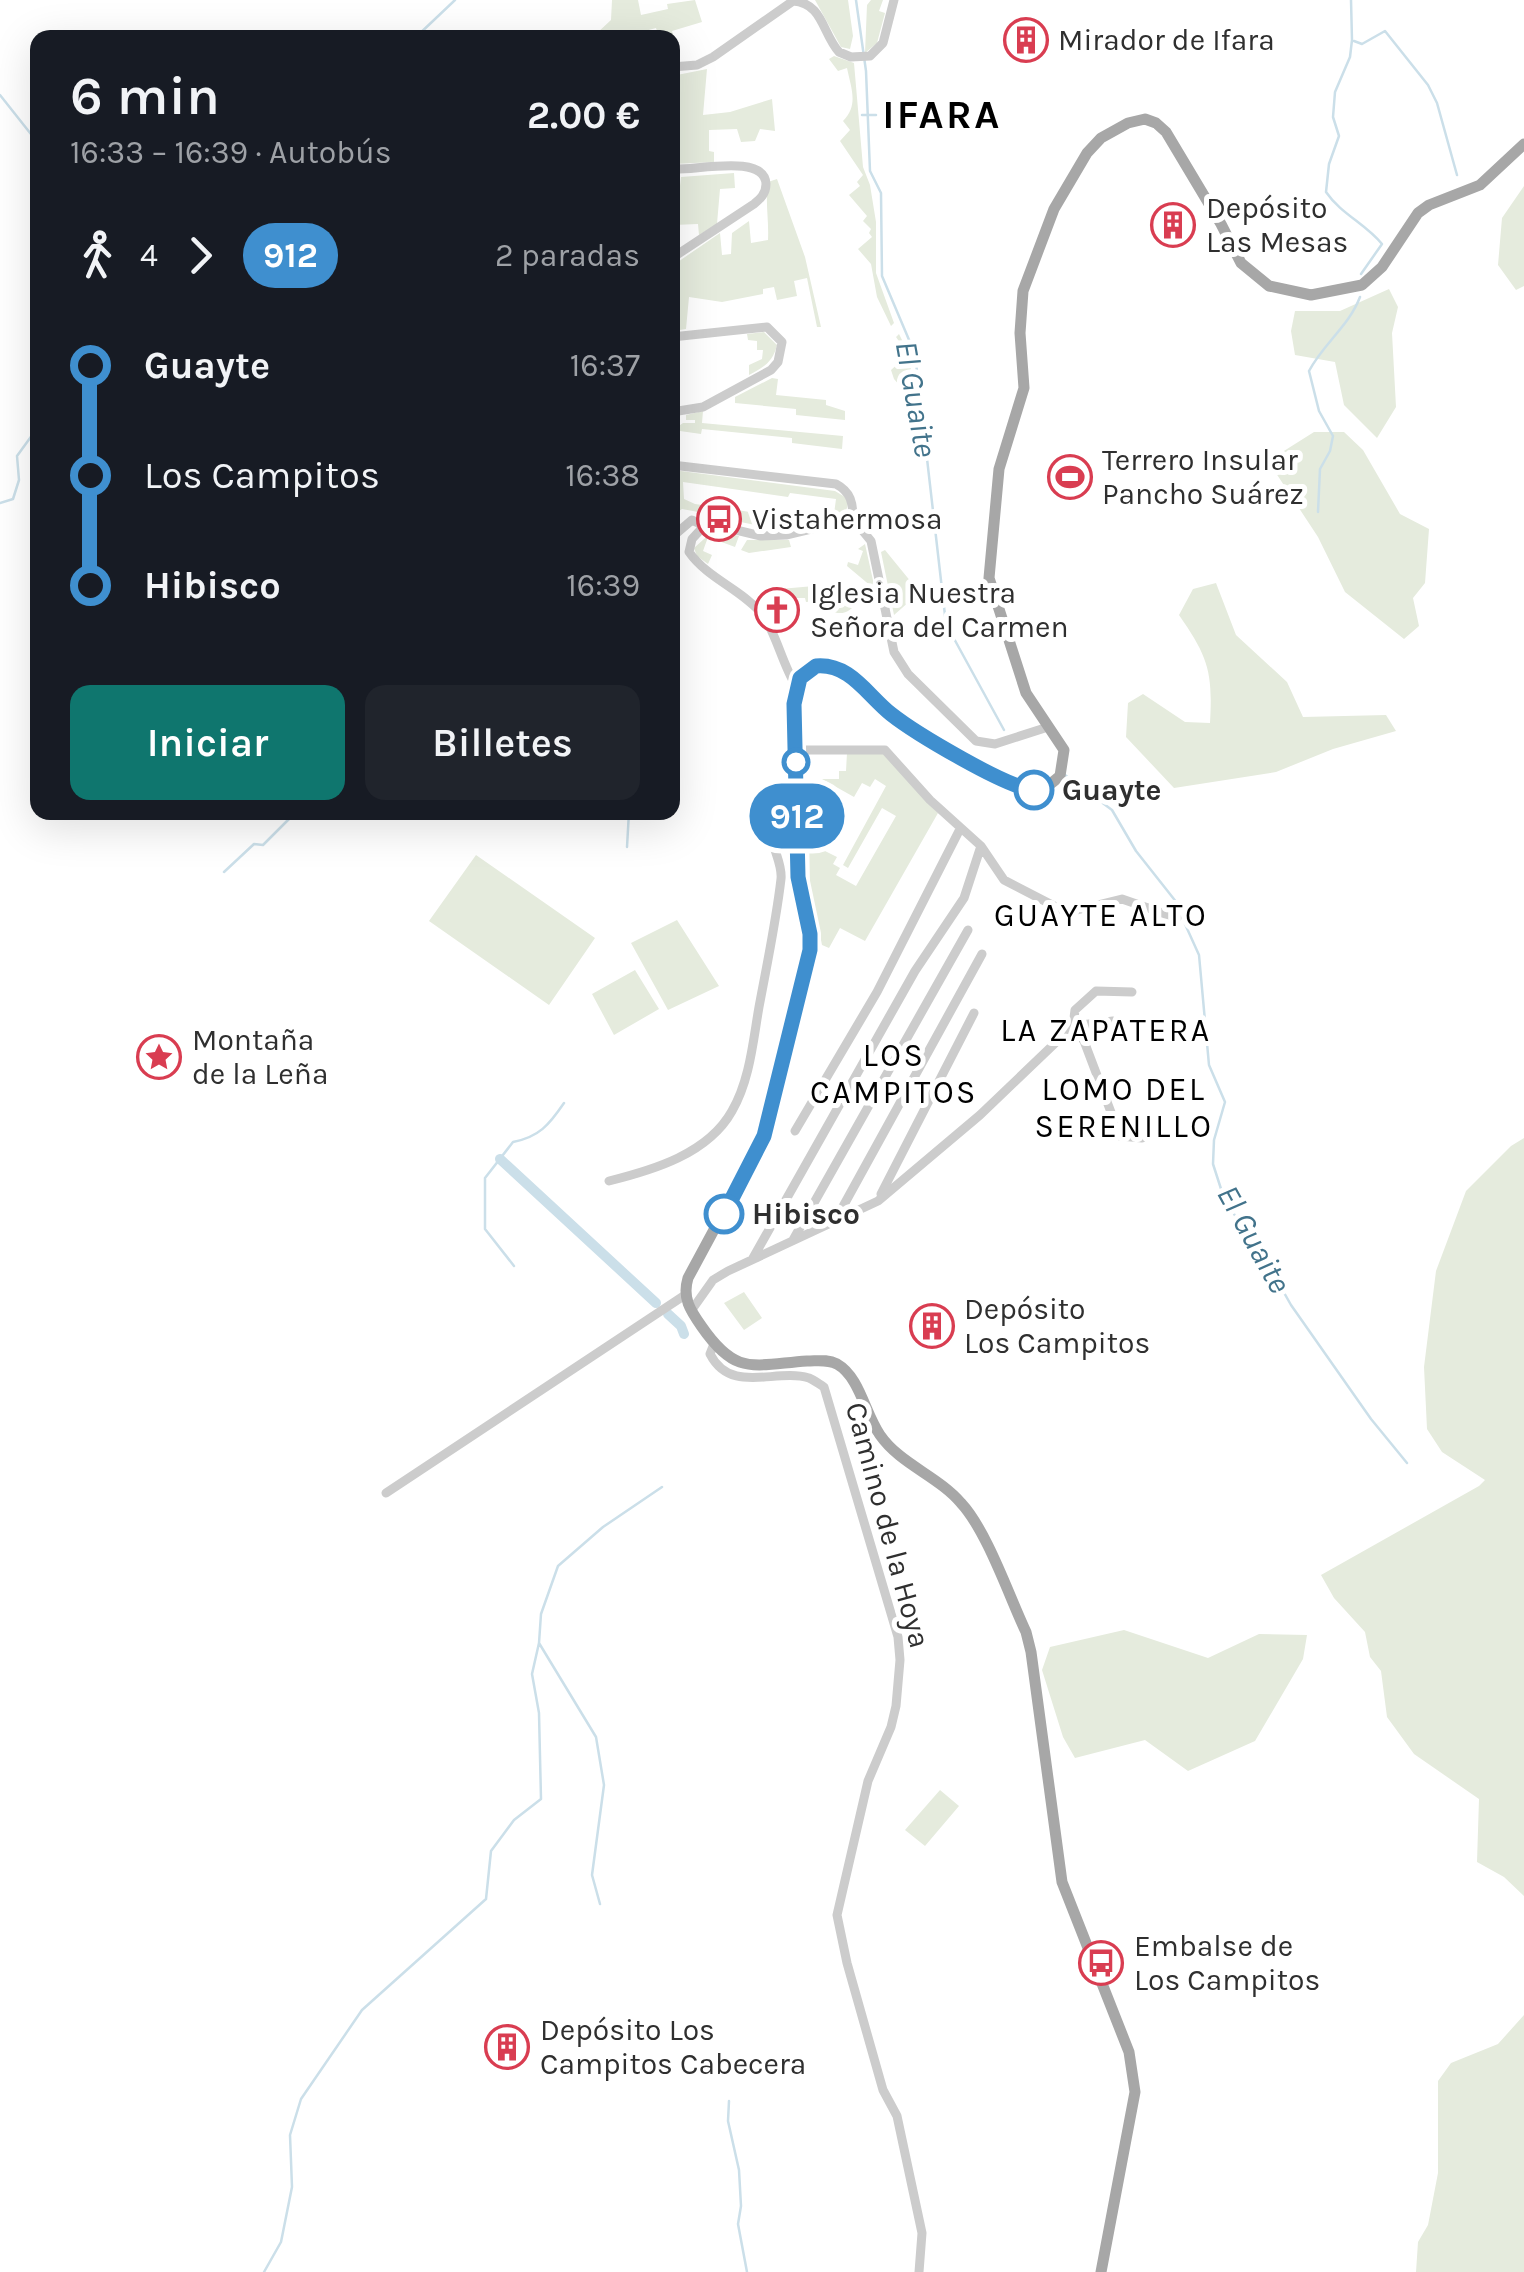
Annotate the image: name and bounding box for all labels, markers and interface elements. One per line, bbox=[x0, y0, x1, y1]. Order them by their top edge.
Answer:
building icon: Mirador de Ifara bbox=[1003, 17, 1049, 63]
place label: Mirador de Ifara bbox=[1058, 22, 1275, 58]
text: 6 min bbox=[70, 64, 220, 128]
district label: IFARA bbox=[882, 91, 1002, 138]
text: 2.00 € bbox=[527, 93, 640, 138]
text: 16:33 – 16:39 · Autobús bbox=[70, 134, 391, 171]
place label: Depósito Las Mesas bbox=[1206, 190, 1348, 260]
building icon: Depósito Las Mesas bbox=[1150, 202, 1196, 248]
icon: walk bbox=[70, 228, 125, 283]
icon: forward bbox=[173, 228, 228, 283]
text: 912 bbox=[263, 235, 318, 276]
text: 4 bbox=[140, 237, 158, 274]
text: 2 paradas bbox=[495, 237, 640, 274]
water label: El Guaite bbox=[888, 338, 944, 460]
text: Guayte bbox=[144, 343, 270, 388]
text: 16:37 bbox=[570, 347, 640, 384]
place label: Terrero Insular Pancho Suárez bbox=[1102, 442, 1304, 512]
text: Los Campitos bbox=[144, 453, 380, 498]
sports icon: Terrero Insular Pancho Suárez bbox=[1047, 454, 1093, 500]
text: 16:38 bbox=[565, 457, 640, 494]
bus stop icon: Vistahermosa bbox=[696, 496, 742, 542]
place label: Vistahermosa bbox=[752, 501, 942, 537]
text: Hibisco bbox=[144, 563, 281, 608]
text: 16:39 bbox=[566, 567, 640, 604]
place label: Iglesia Nuestra Señora del Carmen bbox=[810, 575, 1069, 645]
church icon: Iglesia Nuestra Señora del Carmen bbox=[754, 587, 800, 633]
button: Iniciar bbox=[70, 685, 345, 800]
button: Billetes bbox=[365, 685, 640, 800]
unlabelled marker bbox=[783, 749, 809, 775]
marker: Guayte bbox=[1015, 771, 1053, 809]
place label: Guayte bbox=[1062, 772, 1162, 808]
line badge: 912 bbox=[740, 784, 854, 848]
text: 912 bbox=[769, 796, 825, 837]
district label: GUAYTE ALTO bbox=[994, 897, 1208, 934]
district label: LA ZAPATERA bbox=[1000, 1012, 1212, 1049]
place label: Montaña de la Leña bbox=[192, 1022, 328, 1092]
place icon: Montaña de la Leña bbox=[136, 1034, 182, 1080]
district label: LOS CAMPITOS bbox=[810, 1037, 978, 1111]
district label: LOMO DEL SERENILLO bbox=[1035, 1071, 1213, 1145]
water label: El Guaite bbox=[1209, 1179, 1299, 1299]
marker: Hibisco bbox=[705, 1195, 743, 1233]
place label: Hibisco bbox=[752, 1196, 860, 1232]
place label: Depósito Los Campitos bbox=[964, 1291, 1150, 1361]
building icon: Depósito Los Campitos bbox=[909, 1303, 955, 1349]
street label: Camino de la Hoya bbox=[838, 1398, 938, 1652]
place label: Embalse de Los Campitos bbox=[1134, 1928, 1320, 1998]
bus stop icon: Embalse de Los Campitos bbox=[1078, 1940, 1124, 1986]
place label: Depósito Los Campitos Cabecera bbox=[540, 2012, 806, 2082]
building icon: Depósito Los Campitos Cabecera bbox=[484, 2024, 530, 2070]

